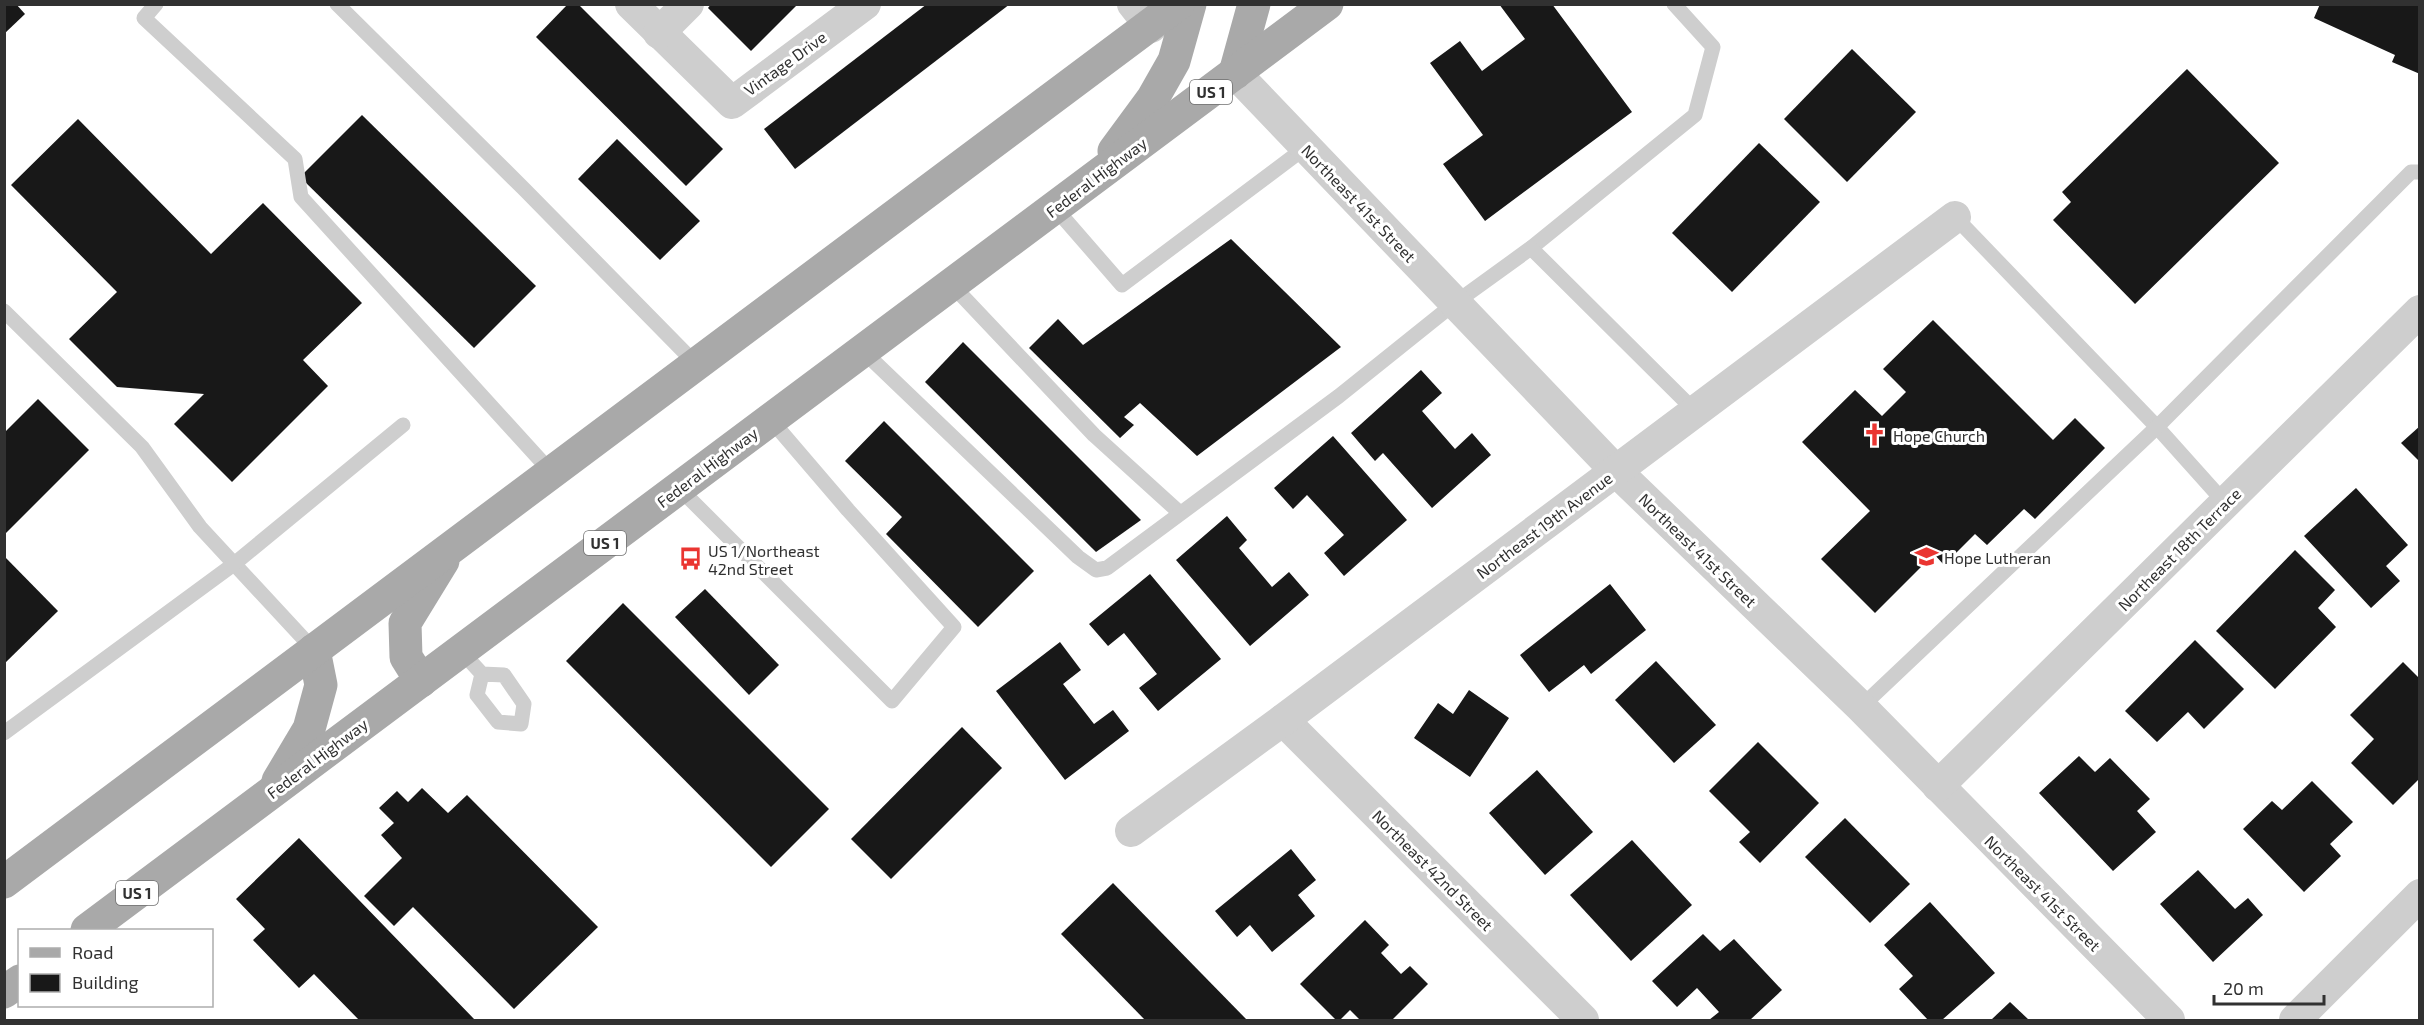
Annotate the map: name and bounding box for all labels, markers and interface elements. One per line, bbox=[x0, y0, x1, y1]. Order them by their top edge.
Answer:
street label: Vintage Drive bbox=[740, 27, 830, 99]
road number: US 1 bbox=[1190, 80, 1232, 104]
street label: Federal Highway bbox=[1042, 133, 1151, 221]
street label: Northeast 41st Street bbox=[1298, 140, 1420, 266]
church icon: Hope Church bbox=[1862, 422, 1888, 448]
street label: Federal Highway bbox=[653, 423, 762, 511]
place label: Hope Church bbox=[1893, 426, 1985, 445]
street label: Northeast 19th Avenue bbox=[1472, 468, 1616, 582]
street label: Northeast 18th Terrace bbox=[2114, 484, 2244, 614]
street label: Northeast 41st Street bbox=[1635, 489, 1761, 611]
road number: US 1 bbox=[584, 531, 626, 555]
place label: US 1/Northeast 42nd Street bbox=[708, 541, 820, 578]
school or university icon: Hope Lutheran bbox=[1913, 544, 1939, 570]
bus stop icon: US 1/Northeast 42nd Street bbox=[677, 546, 703, 572]
place label: Hope Lutheran bbox=[1944, 548, 2051, 567]
street label: Federal Highway bbox=[263, 714, 372, 802]
street label: Northeast 42nd Street bbox=[1369, 806, 1497, 934]
street label: Northeast 41st Street bbox=[1981, 831, 2105, 955]
road number: US 1 bbox=[116, 881, 158, 905]
legend bbox=[18, 929, 213, 1007]
text: Road bbox=[72, 941, 113, 963]
scale bar bbox=[2214, 968, 2324, 1006]
text: Building bbox=[72, 971, 139, 993]
text: 20 m bbox=[2223, 977, 2264, 999]

